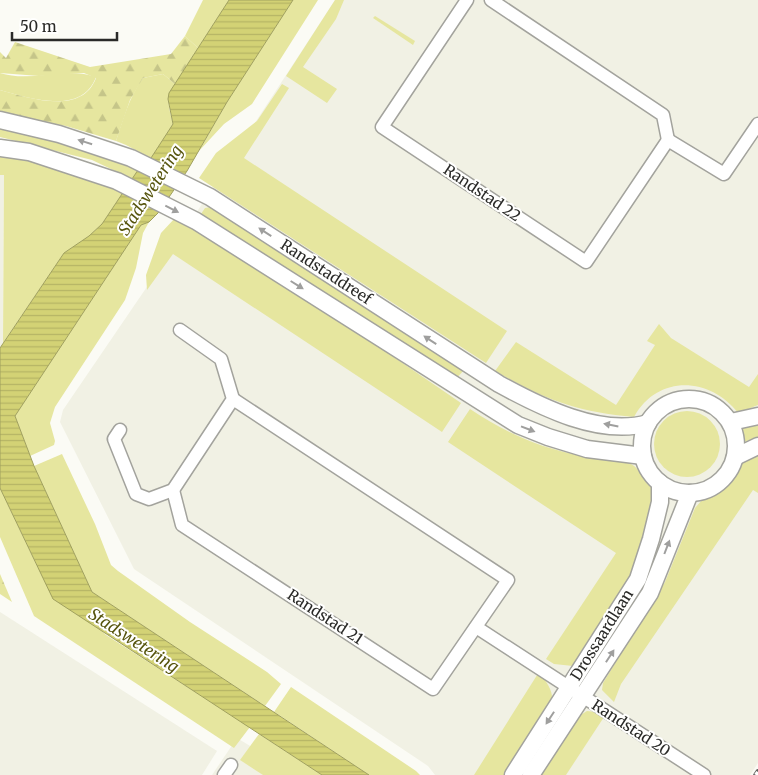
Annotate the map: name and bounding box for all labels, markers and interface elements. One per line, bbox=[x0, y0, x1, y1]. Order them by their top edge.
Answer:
scale bar bbox=[12, 10, 118, 42]
text: 50 m bbox=[20, 17, 57, 36]
one-way arrow bbox=[77, 138, 92, 145]
water label: Stadswetering bbox=[113, 141, 187, 239]
street label: Randstad 22 bbox=[440, 160, 525, 225]
one-way arrow bbox=[165, 205, 179, 213]
one-way arrow bbox=[258, 227, 271, 237]
street label: Randstaddreef bbox=[277, 235, 377, 309]
one-way arrow bbox=[290, 280, 303, 290]
one-way arrow bbox=[424, 335, 437, 344]
one-way arrow bbox=[603, 421, 619, 429]
one-way arrow bbox=[521, 425, 536, 433]
one-way arrow bbox=[664, 540, 671, 555]
street label: Randstad 21 bbox=[284, 585, 367, 648]
street label: Drossaardlaan bbox=[566, 586, 637, 684]
water label: Stadswetering bbox=[85, 603, 183, 677]
one-way arrow bbox=[605, 649, 615, 662]
street label: Randstad 20 bbox=[588, 695, 674, 760]
one-way arrow bbox=[545, 711, 554, 724]

